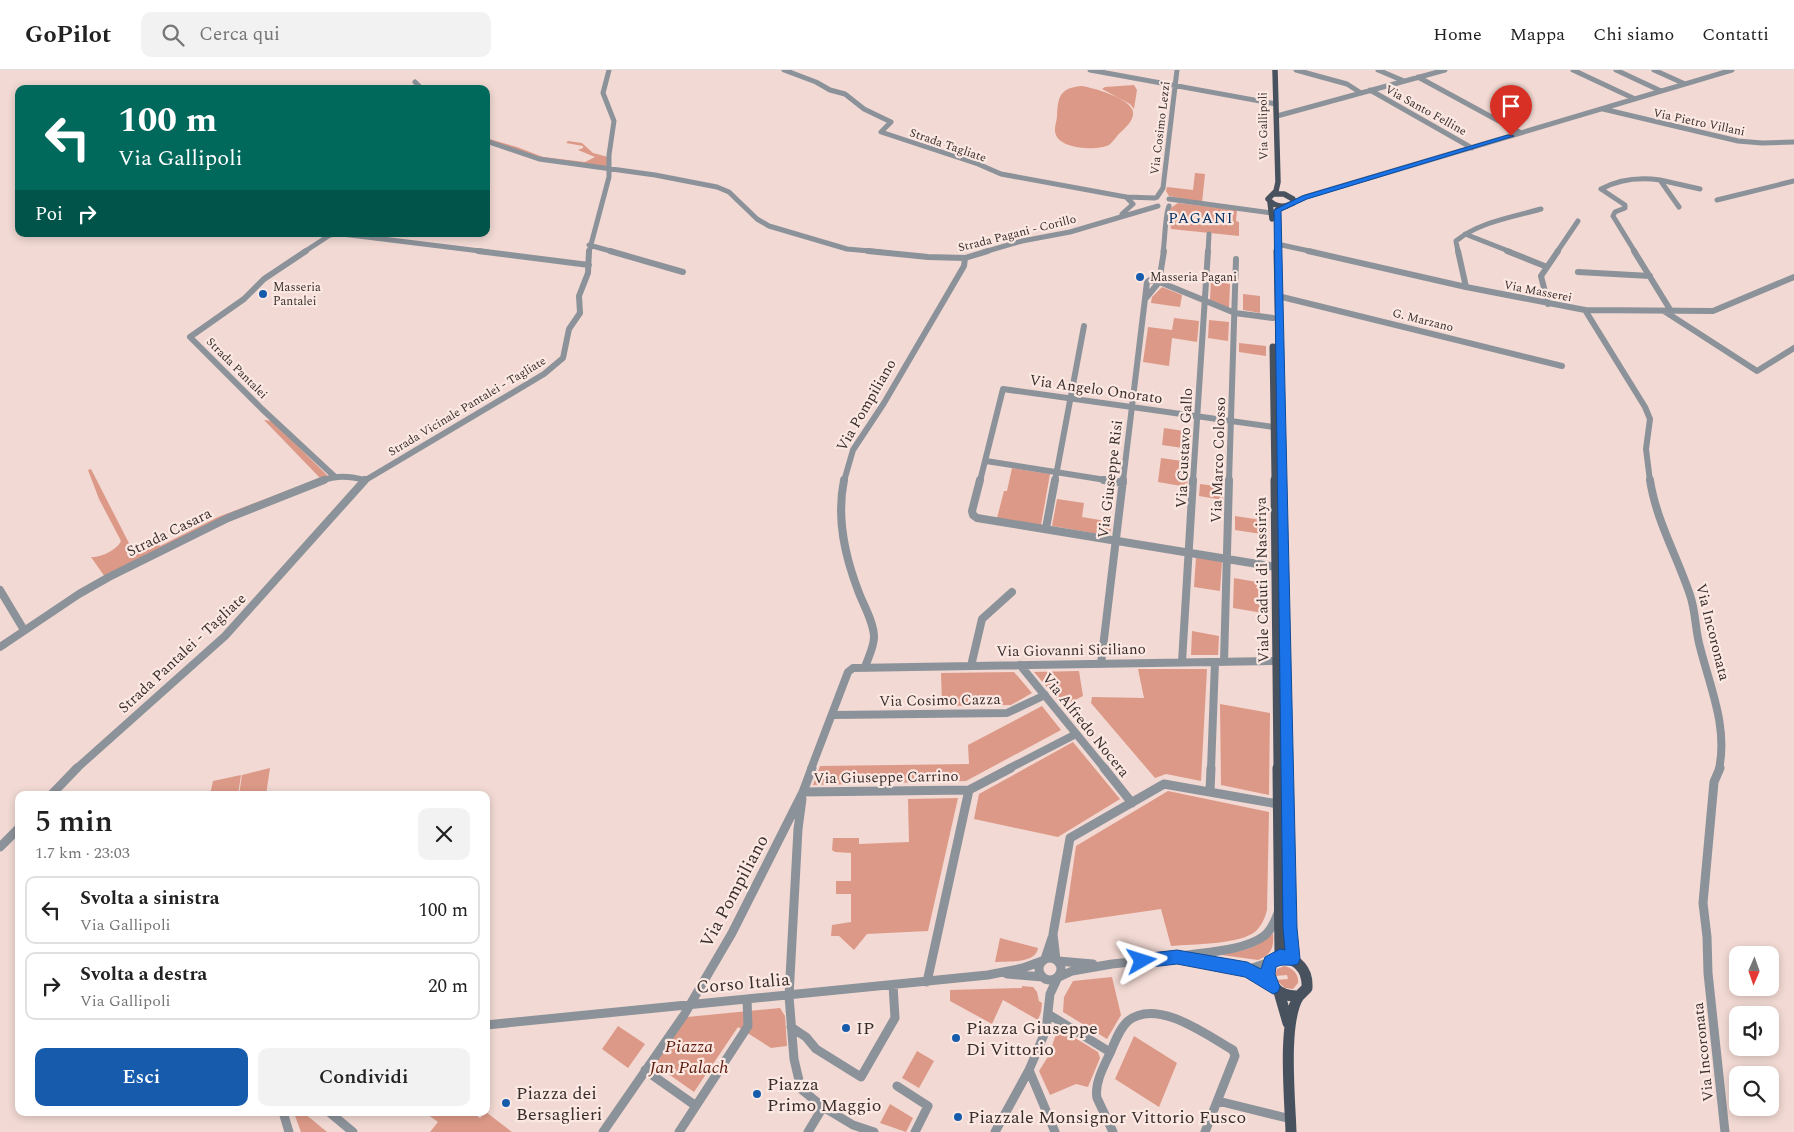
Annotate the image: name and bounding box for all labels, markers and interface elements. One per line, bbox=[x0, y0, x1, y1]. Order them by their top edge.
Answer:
search box bbox=[141, 12, 491, 57]
text: GoPilot bbox=[25, 17, 111, 53]
text: Cerca qui bbox=[199, 20, 280, 49]
icon: search bbox=[159, 21, 187, 49]
text: Home bbox=[1433, 21, 1482, 48]
text: Mappa bbox=[1510, 21, 1565, 48]
text: Chi siamo bbox=[1593, 21, 1674, 48]
text: Contatti bbox=[1702, 21, 1769, 48]
street label: Via Cosimo Lezzi bbox=[1145, 80, 1176, 176]
street label: Via Santo Felline bbox=[1381, 80, 1470, 141]
pin bbox=[1490, 85, 1532, 136]
street label: Via Gallipoli bbox=[1253, 92, 1274, 160]
icon: arrive bbox=[1497, 92, 1525, 120]
text: 100 m bbox=[118, 94, 217, 147]
street label: Via Pietro Villani bbox=[1651, 103, 1747, 142]
icon: left bbox=[35, 105, 100, 170]
street label: Strada Tagliate bbox=[907, 123, 989, 168]
text: Via Gallipoli bbox=[118, 142, 243, 175]
text: Poi bbox=[35, 200, 63, 229]
icon: right bbox=[73, 200, 101, 228]
district label: PAGANI bbox=[1168, 207, 1234, 230]
street label: Strada Pagani - Corillo bbox=[956, 210, 1078, 257]
place label: Masseria Pagani bbox=[1150, 268, 1237, 287]
marker: Masseria Pagani bbox=[1134, 271, 1146, 283]
street label: Via Masserei bbox=[1502, 276, 1574, 307]
place label: Masseria Pantalei bbox=[273, 278, 321, 311]
marker: Masseria Pantalei bbox=[257, 288, 269, 300]
street label: G. Marzano bbox=[1390, 304, 1455, 337]
street label: Strada Pantalei bbox=[201, 333, 272, 404]
street label: Strada Vicinale Pantalei - Tagliate bbox=[385, 351, 550, 461]
street label: Via Pompiliano bbox=[831, 355, 902, 456]
street label: Via Angelo Onorato bbox=[1028, 369, 1164, 410]
street label: Via Gustavo Gallo bbox=[1170, 387, 1199, 509]
street label: Via Marco Colosso bbox=[1205, 397, 1232, 523]
street label: Via Giuseppe Risi bbox=[1092, 419, 1129, 540]
street label: Viale Caduti di Nassiriya bbox=[1250, 496, 1275, 663]
street label: Strada Casara bbox=[123, 502, 216, 563]
street label: Via Incoronata bbox=[1689, 581, 1736, 684]
street label: Strada Pantalei - Tagliate bbox=[113, 588, 252, 719]
street label: Via Giovanni Siciliano bbox=[996, 638, 1146, 663]
street label: Via Alfredo Nocera bbox=[1036, 668, 1136, 783]
street label: Via Cosimo Cazza bbox=[879, 688, 1002, 713]
street label: Via Giuseppe Carrino bbox=[813, 765, 959, 790]
text: 5 min bbox=[35, 799, 113, 845]
button: close bbox=[418, 808, 470, 860]
street label: Via Pompiliano bbox=[693, 830, 776, 952]
text: 1.7 km · 23:03 bbox=[35, 841, 130, 865]
text: Svolta a sinistra bbox=[80, 884, 220, 913]
icon: left bbox=[37, 896, 65, 924]
text: 100 m bbox=[418, 896, 468, 925]
text: Via Gallipoli bbox=[80, 913, 171, 937]
position arrow bbox=[1115, 934, 1167, 986]
north arrow bbox=[1729, 946, 1779, 996]
map controls bbox=[1729, 946, 1779, 1116]
text: Svolta a destra bbox=[80, 960, 207, 989]
street label: Corso Italia bbox=[695, 966, 791, 1001]
icon: right bbox=[37, 972, 65, 1000]
text: 20 m bbox=[428, 972, 468, 1001]
text: Via Gallipoli bbox=[80, 989, 171, 1013]
street label: Via Incoronata bbox=[1687, 1001, 1720, 1103]
button: sound bbox=[1729, 1006, 1779, 1056]
place label: IP bbox=[856, 1015, 875, 1042]
place label: Piazza Giuseppe Di Vittorio bbox=[966, 1015, 1098, 1063]
marker: IP bbox=[840, 1022, 852, 1034]
marker: Piazza Giuseppe Di Vittorio bbox=[950, 1032, 962, 1044]
park label: Piazza Jan Palach bbox=[648, 1033, 728, 1081]
button: Esci bbox=[35, 1048, 248, 1106]
button: Condividi bbox=[258, 1048, 470, 1106]
button: search bbox=[1729, 1066, 1779, 1116]
place label: Piazza Primo Maggio bbox=[767, 1071, 881, 1119]
place label: Piazza dei Bersaglieri bbox=[516, 1080, 602, 1128]
marker: Piazza Primo Maggio bbox=[751, 1088, 763, 1100]
marker: Piazza dei Bersaglieri bbox=[500, 1097, 512, 1109]
place label: Piazzale Monsignor Vittorio Fusco bbox=[968, 1104, 1246, 1131]
marker: Piazzale Monsignor Vittorio Fusco bbox=[952, 1111, 964, 1123]

